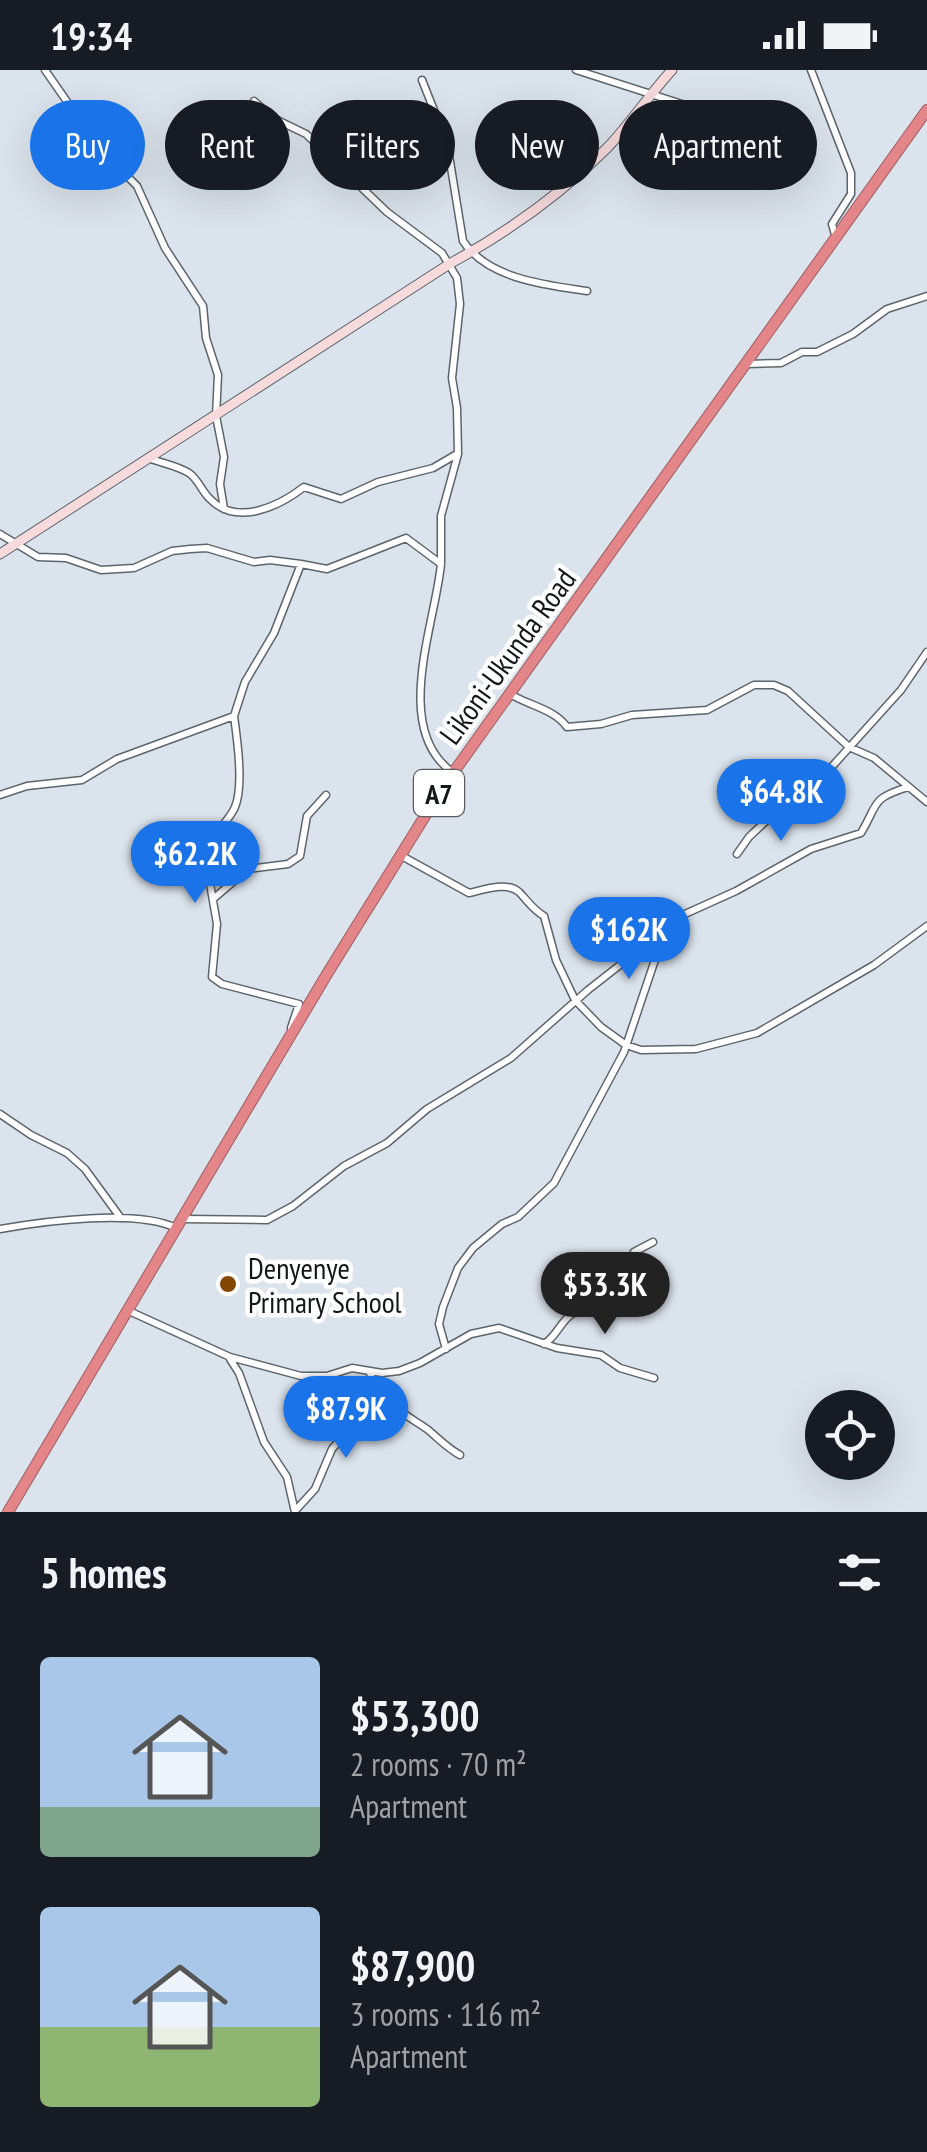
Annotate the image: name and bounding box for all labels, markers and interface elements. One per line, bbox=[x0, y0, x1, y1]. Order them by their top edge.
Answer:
text: 19:34 bbox=[50, 11, 132, 60]
chip: Buy bbox=[30, 100, 145, 190]
chip: Rent bbox=[165, 100, 290, 190]
chip: Filters bbox=[310, 100, 455, 190]
chip: New bbox=[475, 100, 599, 190]
chip: Apartment bbox=[619, 100, 817, 190]
street label: Likoni-Ukunda Road bbox=[430, 561, 584, 751]
pin: $64.8K bbox=[700, 759, 862, 844]
road number: A7 bbox=[414, 770, 464, 816]
text: $64.8K bbox=[739, 770, 823, 812]
pin: $62.2K bbox=[114, 821, 276, 906]
text: $62.2K bbox=[153, 832, 237, 874]
pin: $162K bbox=[559, 897, 699, 982]
text: $162K bbox=[590, 908, 668, 950]
place label: Denyenye Primary School bbox=[248, 1248, 402, 1321]
pin: $53.3K bbox=[524, 1252, 686, 1337]
text: $53.3K bbox=[563, 1263, 647, 1305]
marker: Denyenye Primary School bbox=[217, 1273, 239, 1295]
pin: $87.9K bbox=[265, 1376, 427, 1461]
text: $87.9K bbox=[305, 1387, 387, 1429]
map controls bbox=[805, 1390, 895, 1480]
button: locate bbox=[805, 1390, 895, 1480]
text: 5 homes bbox=[40, 1545, 167, 1600]
icon: filters bbox=[832, 1545, 887, 1600]
text: $53,300 bbox=[350, 1688, 480, 1743]
icon: home bbox=[120, 1697, 240, 1817]
text: 2 rooms · 70 m² bbox=[350, 1743, 527, 1785]
text: Apartment bbox=[350, 1785, 467, 1827]
text: $87,900 bbox=[350, 1938, 475, 1993]
icon: home bbox=[120, 1947, 240, 2067]
text: 3 rooms · 116 m² bbox=[350, 1993, 541, 2035]
text: Apartment bbox=[350, 2035, 467, 2077]

